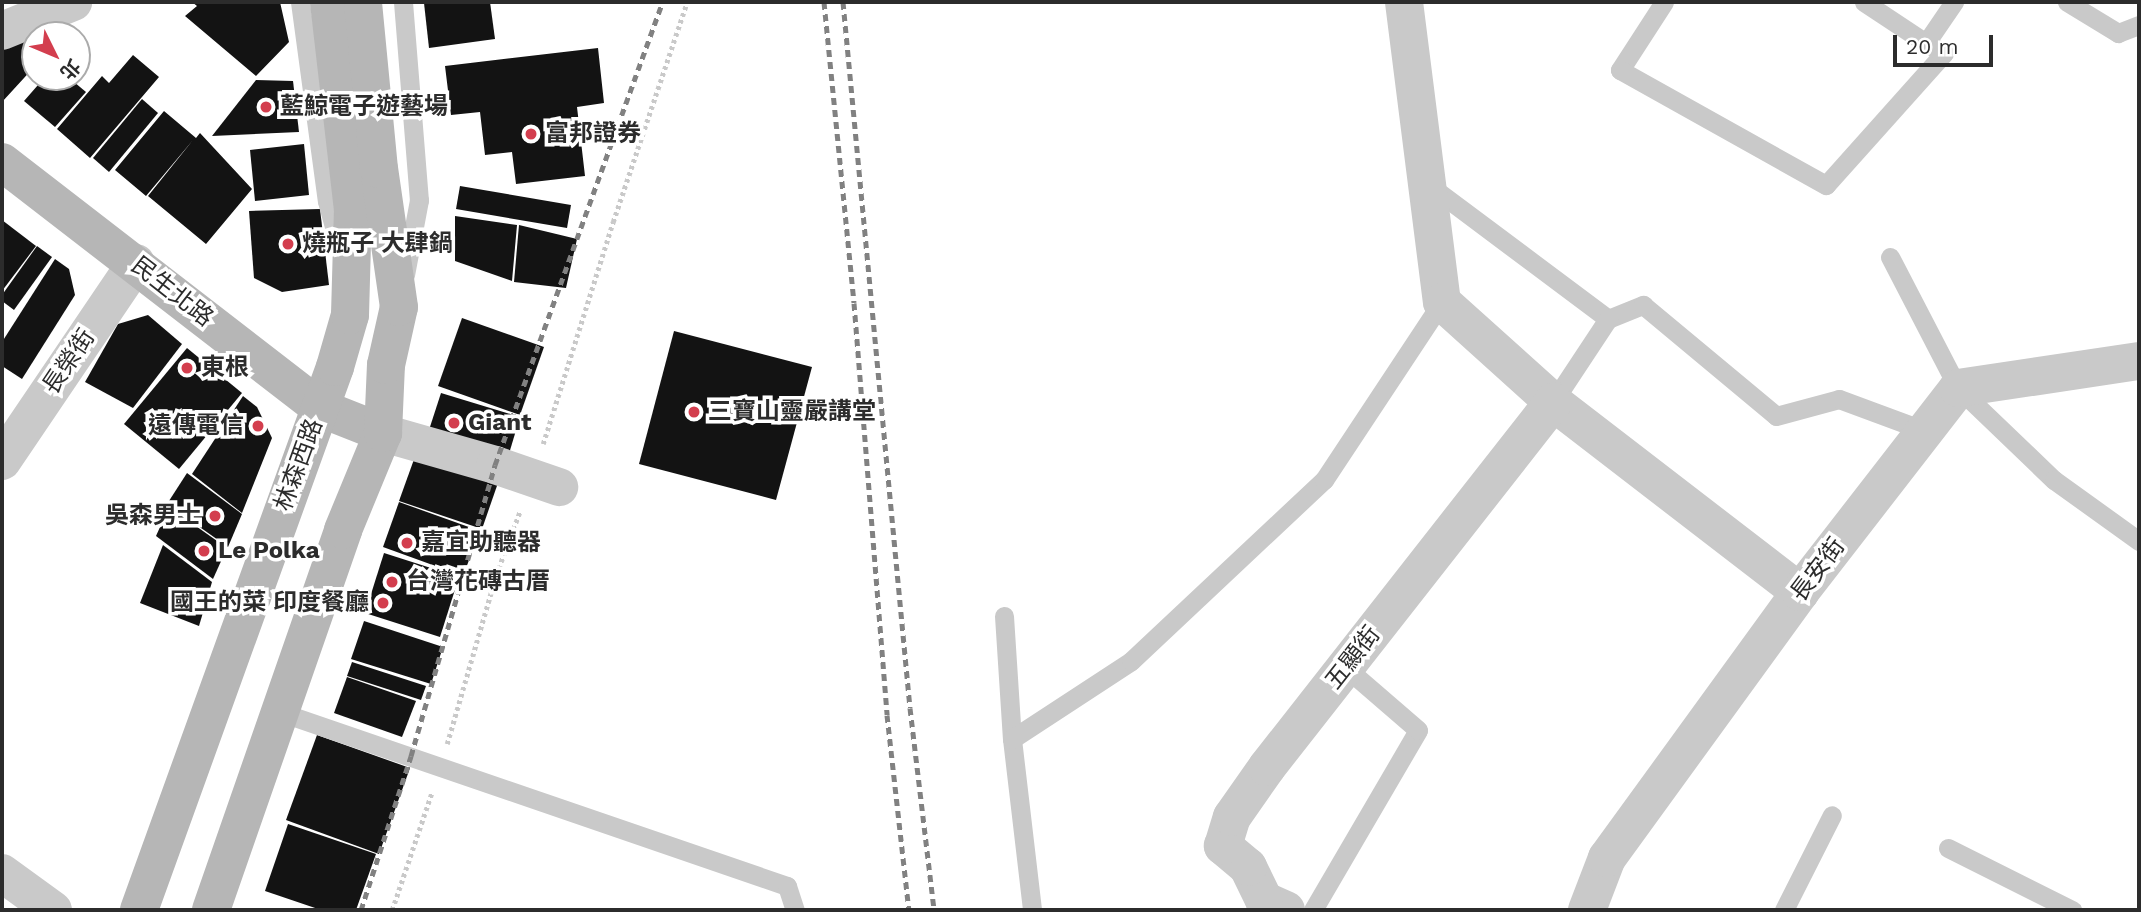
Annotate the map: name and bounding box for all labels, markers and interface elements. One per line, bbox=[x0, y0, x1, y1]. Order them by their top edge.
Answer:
north arrow bbox=[21, 21, 91, 91]
scale bar bbox=[1896, 21, 1996, 65]
text: 20 m bbox=[1906, 34, 1958, 59]
text: 北 bbox=[55, 54, 85, 84]
place label: 藍鯨電子遊藝場 bbox=[280, 93, 448, 121]
marker: 藍鯨電子遊藝場 bbox=[258, 99, 274, 115]
place label: 富邦證券 bbox=[545, 120, 641, 148]
marker: 富邦證券 bbox=[523, 126, 539, 142]
place label: 燒瓶子 大肆鍋 bbox=[302, 230, 453, 258]
marker: 燒瓶子 大肆鍋 bbox=[280, 236, 296, 252]
street label: 民生北路 bbox=[125, 251, 219, 333]
street label: 長榮街 bbox=[37, 324, 101, 400]
place label: 東根 bbox=[201, 354, 249, 382]
marker: 東根 bbox=[179, 360, 195, 376]
place label: 三寶山靈嚴講堂 bbox=[708, 398, 876, 426]
marker: 三寶山靈嚴講堂 bbox=[686, 404, 702, 420]
place label: Giant bbox=[468, 409, 532, 437]
place label: 遠傳電信 bbox=[148, 412, 244, 440]
street label: 林森西路 bbox=[269, 415, 329, 515]
marker: Giant bbox=[446, 415, 462, 431]
marker: 遠傳電信 bbox=[250, 418, 266, 434]
place label: 吳森男士 bbox=[105, 502, 201, 530]
marker: 吳森男士 bbox=[207, 508, 223, 524]
place label: 嘉宜助聽器 bbox=[421, 529, 541, 557]
street label: 長安街 bbox=[1785, 533, 1851, 607]
marker: 嘉宜助聽器 bbox=[399, 535, 415, 551]
place label: Le Polka bbox=[218, 537, 320, 565]
marker: Le Polka bbox=[196, 543, 212, 559]
place label: 台灣花磚古厝 bbox=[406, 568, 550, 596]
marker: 台灣花磚古厝 bbox=[384, 574, 400, 590]
place label: 國王的菜 印度餐廳 bbox=[170, 589, 369, 617]
marker: 國王的菜 印度餐廳 bbox=[375, 595, 391, 611]
street label: 五顯街 bbox=[1319, 621, 1387, 695]

